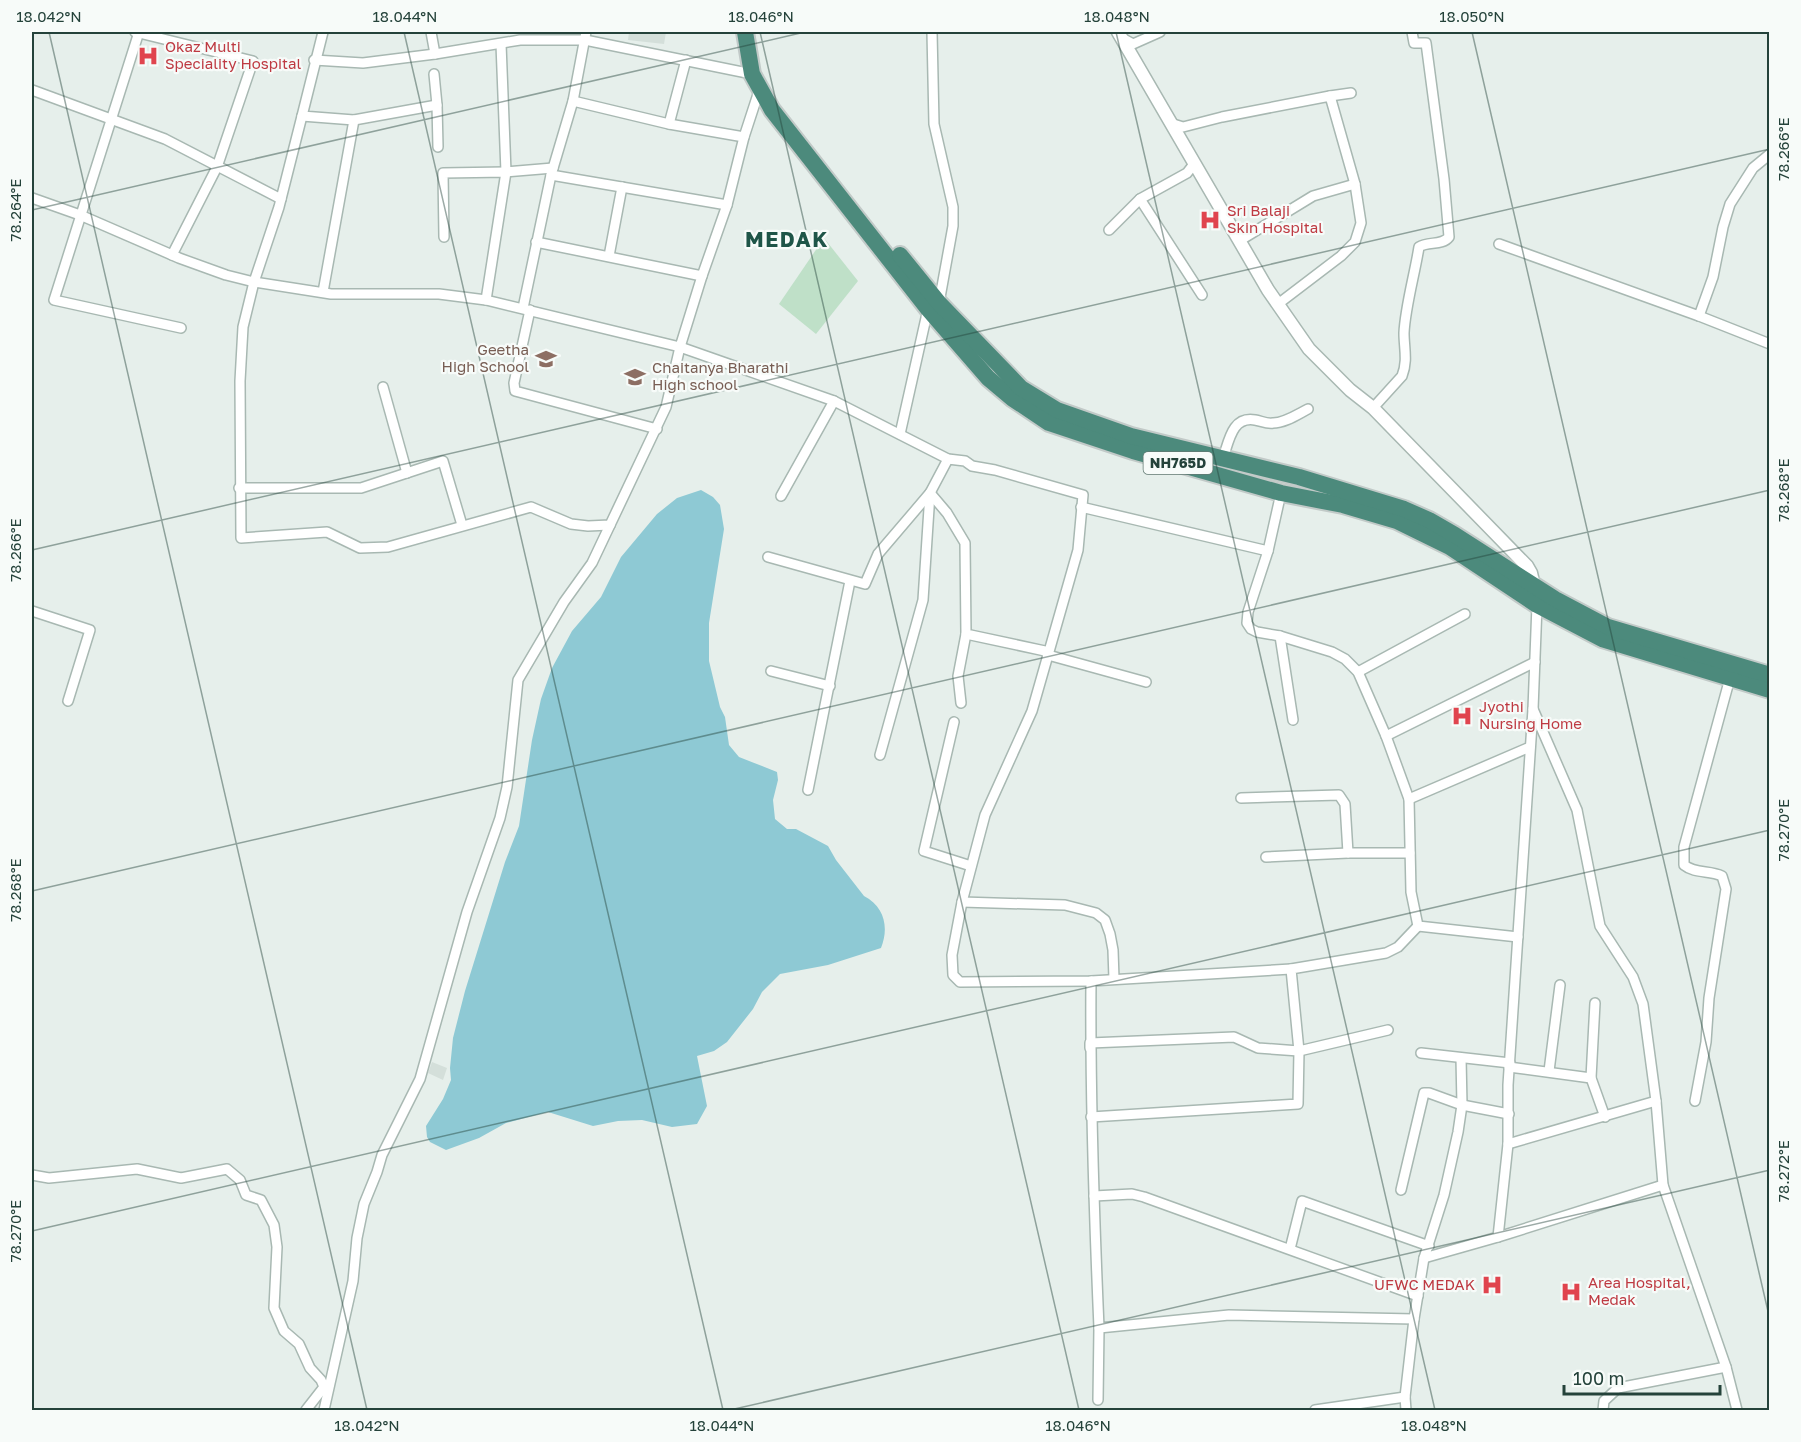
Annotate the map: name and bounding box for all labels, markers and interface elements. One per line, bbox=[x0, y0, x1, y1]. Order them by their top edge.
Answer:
text: 18.042°N bbox=[16, 7, 82, 25]
text: 18.044°N bbox=[372, 7, 438, 25]
text: 18.046°N bbox=[728, 7, 794, 25]
text: 18.048°N bbox=[1084, 7, 1150, 25]
text: 18.050°N bbox=[1439, 7, 1505, 25]
place label: Okaz Multi Speciality Hospital bbox=[165, 37, 302, 72]
hospital icon: Okaz Multi Speciality Hospital bbox=[136, 44, 160, 68]
text: 78.266°E bbox=[1774, 117, 1792, 181]
text: 78.264°E bbox=[6, 179, 24, 241]
place label: Sri Balaji Skin Hospital bbox=[1227, 201, 1323, 236]
hospital icon: Sri Balaji Skin Hospital bbox=[1198, 208, 1222, 232]
district label: MEDAK bbox=[745, 226, 829, 252]
place label: Geetha High School bbox=[442, 340, 529, 375]
school or university icon: Geetha High School bbox=[534, 347, 558, 371]
place label: Chaitanya Bharathi High school bbox=[652, 358, 789, 393]
school or university icon: Chaitanya Bharathi High school bbox=[623, 365, 647, 389]
road number: NH765D bbox=[1144, 452, 1212, 474]
text: 78.268°E bbox=[1774, 458, 1792, 522]
text: 78.266°E bbox=[6, 518, 24, 582]
place label: Jyothi Nursing Home bbox=[1479, 697, 1582, 732]
hospital icon: Jyothi Nursing Home bbox=[1450, 704, 1474, 728]
text: 78.270°E bbox=[1774, 799, 1792, 861]
text: 78.268°E bbox=[6, 858, 24, 922]
text: 78.272°E bbox=[1774, 1140, 1792, 1202]
text: 78.270°E bbox=[6, 1200, 24, 1262]
hospital icon: UFWC MEDAK bbox=[1480, 1273, 1504, 1297]
place label: Area Hospital, Medak bbox=[1588, 1273, 1691, 1308]
place label: UFWC MEDAK bbox=[1374, 1275, 1475, 1293]
hospital icon: Area Hospital, Medak bbox=[1559, 1280, 1583, 1304]
scale bar bbox=[1564, 1358, 1720, 1396]
text: 100 m bbox=[1573, 1367, 1624, 1389]
text: 18.042°N bbox=[334, 1416, 400, 1434]
text: 18.044°N bbox=[689, 1416, 755, 1434]
text: 18.046°N bbox=[1045, 1416, 1111, 1434]
text: 18.048°N bbox=[1401, 1416, 1467, 1434]

